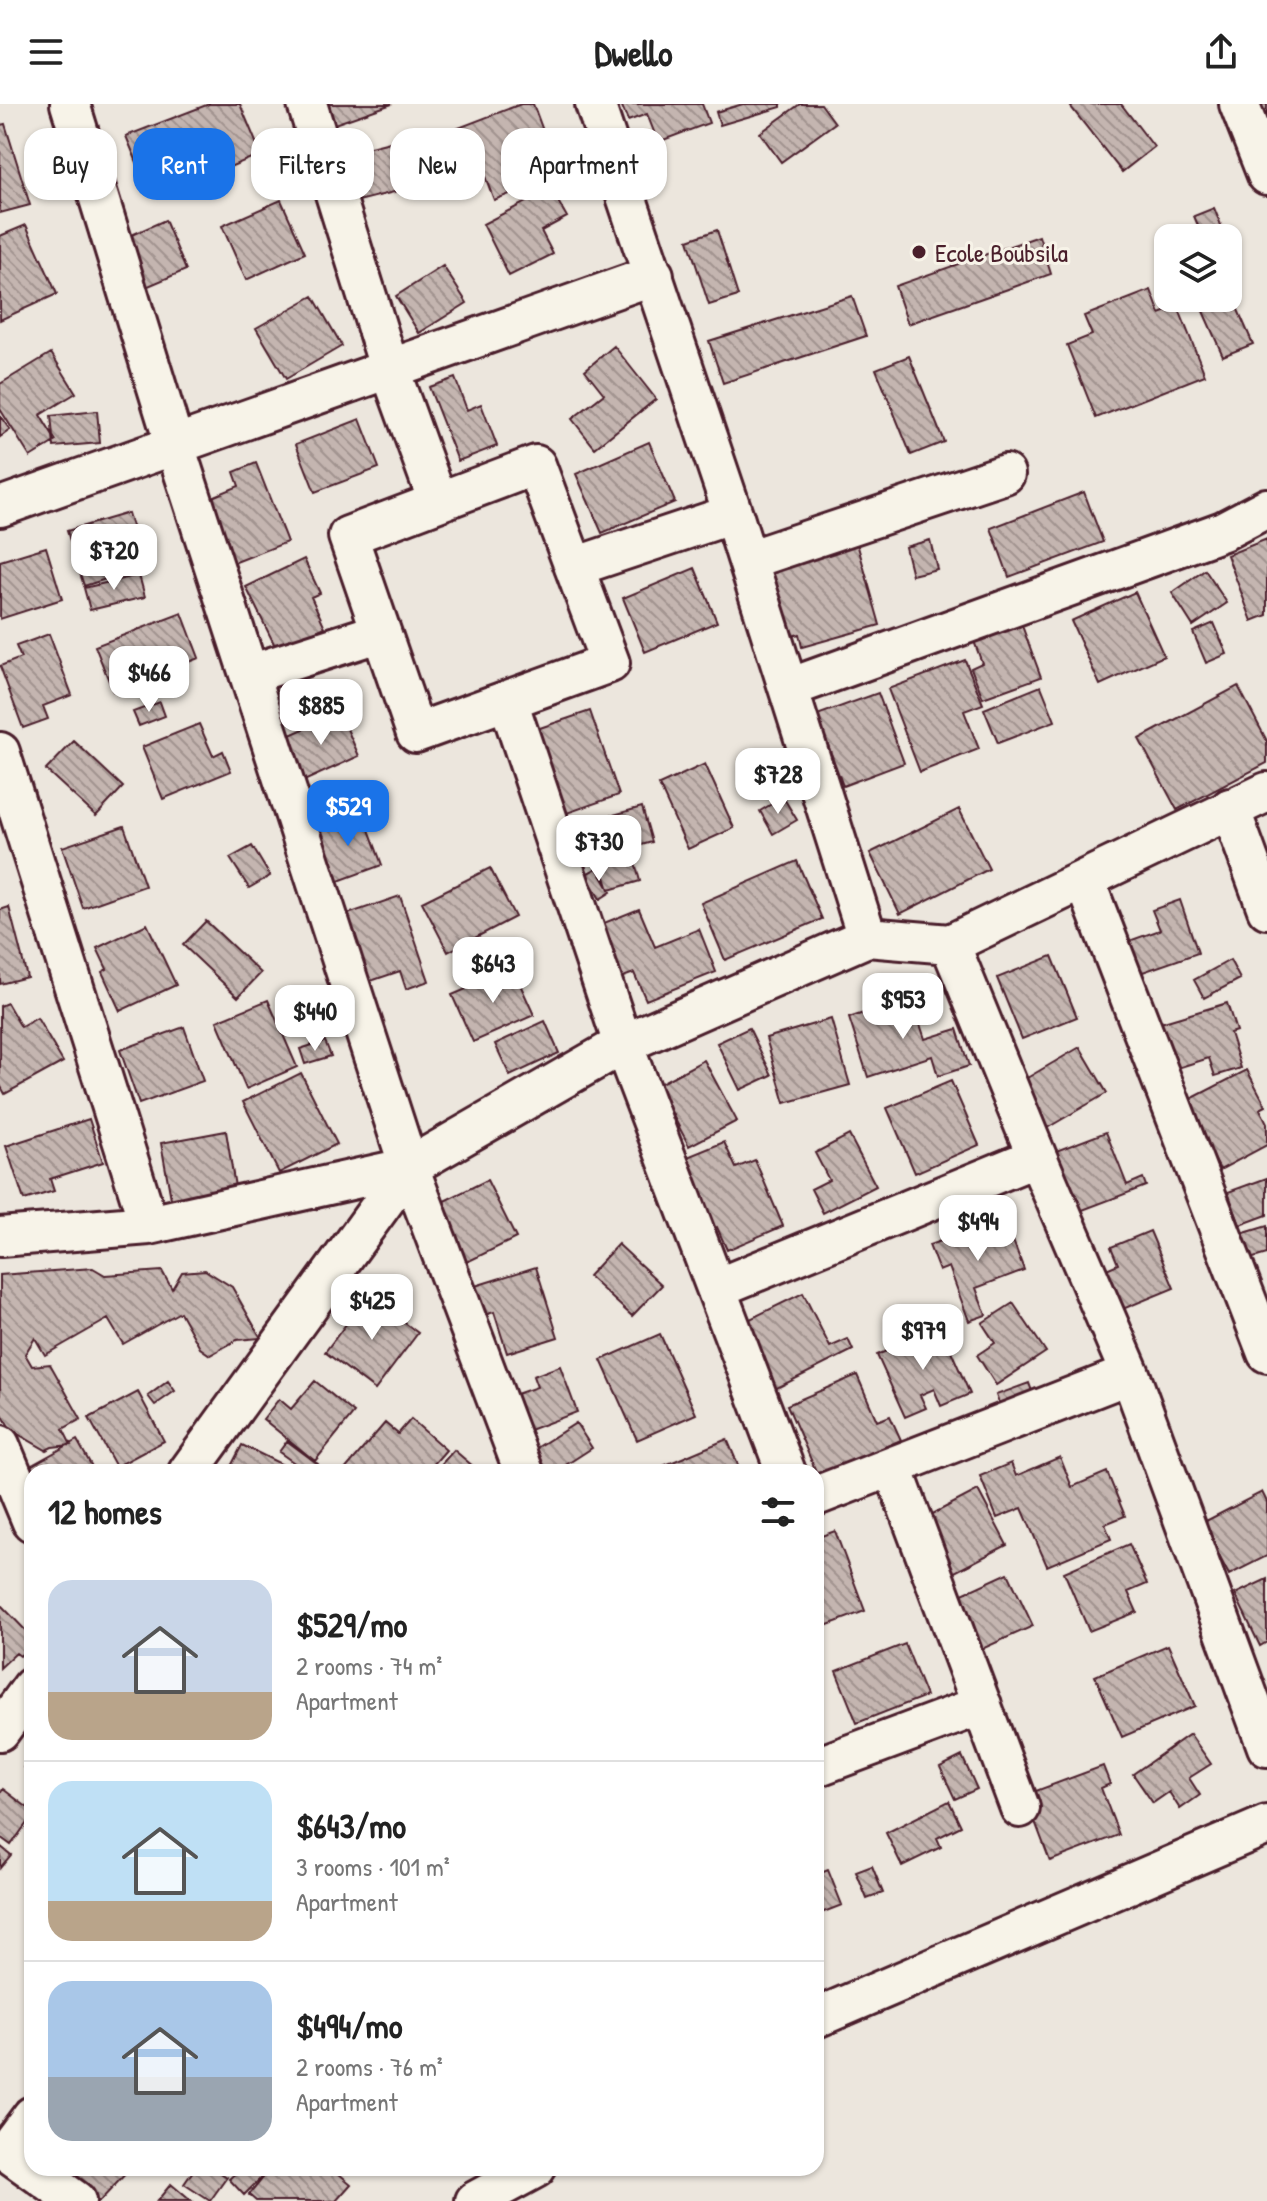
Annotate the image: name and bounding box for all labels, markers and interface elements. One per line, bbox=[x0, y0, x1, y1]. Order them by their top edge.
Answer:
text: Dwello bbox=[594, 28, 673, 77]
icon: menu bbox=[24, 30, 68, 74]
icon: share bbox=[1199, 30, 1243, 74]
chip: Buy bbox=[24, 128, 117, 200]
chip: Rent bbox=[133, 128, 235, 200]
chip: Filters bbox=[251, 128, 374, 200]
chip: New bbox=[390, 128, 485, 200]
chip: Apartment bbox=[501, 128, 667, 200]
map controls bbox=[1154, 224, 1242, 312]
button: layers bbox=[1154, 224, 1242, 312]
place label: Ecole Boubsila bbox=[935, 235, 1068, 270]
marker: Ecole Boubsila bbox=[910, 243, 928, 261]
pin: $720 bbox=[67, 524, 161, 592]
text: $720 bbox=[89, 532, 139, 567]
pin: $466 bbox=[102, 646, 196, 714]
text: $466 bbox=[127, 654, 171, 689]
pin: $885 bbox=[274, 679, 368, 747]
text: $885 bbox=[298, 687, 344, 722]
pin: $728 bbox=[731, 748, 825, 816]
text: $728 bbox=[753, 756, 803, 791]
pin: $529 bbox=[301, 780, 395, 848]
text: $529 bbox=[325, 788, 371, 823]
pin: $730 bbox=[552, 815, 646, 883]
text: $730 bbox=[574, 823, 624, 858]
pin: $643 bbox=[446, 937, 540, 1005]
text: $643 bbox=[471, 945, 515, 980]
pin: $953 bbox=[856, 973, 950, 1041]
text: $953 bbox=[880, 981, 926, 1016]
pin: $440 bbox=[268, 985, 362, 1053]
text: $440 bbox=[293, 993, 337, 1028]
pin: $494 bbox=[931, 1195, 1025, 1263]
text: $494 bbox=[957, 1203, 999, 1238]
pin: $425 bbox=[325, 1274, 419, 1342]
text: $425 bbox=[349, 1282, 395, 1317]
pin: $979 bbox=[876, 1304, 970, 1372]
text: $979 bbox=[900, 1312, 946, 1347]
text: 12 homes bbox=[48, 1489, 162, 1535]
icon: filters bbox=[756, 1490, 800, 1534]
text: $529/mo bbox=[296, 1602, 407, 1648]
icon: home bbox=[112, 1612, 208, 1708]
text: 2 rooms · 74 m² bbox=[296, 1648, 442, 1683]
text: Apartment bbox=[296, 1683, 398, 1718]
text: $643/mo bbox=[296, 1803, 406, 1849]
icon: home bbox=[112, 1813, 208, 1909]
text: 3 rooms · 101 m² bbox=[296, 1849, 450, 1884]
text: Apartment bbox=[296, 1884, 398, 1919]
text: $494/mo bbox=[296, 2003, 402, 2049]
icon: home bbox=[112, 2013, 208, 2109]
text: 2 rooms · 76 m² bbox=[296, 2049, 443, 2084]
text: Apartment bbox=[296, 2084, 398, 2119]

